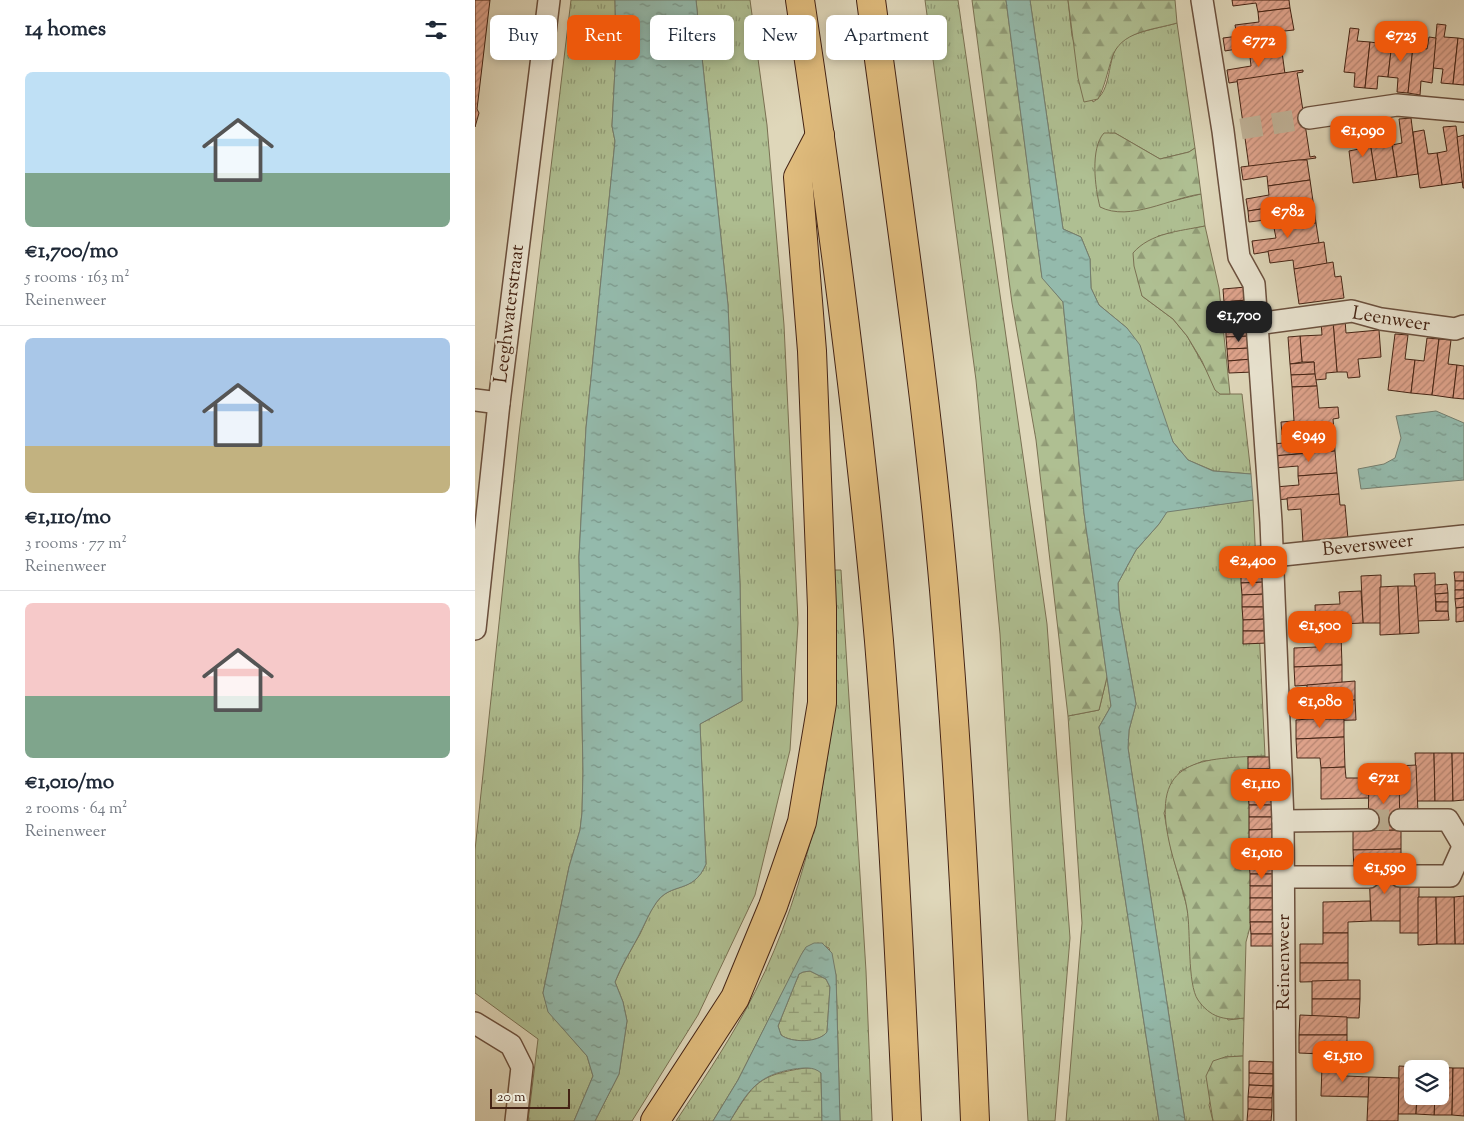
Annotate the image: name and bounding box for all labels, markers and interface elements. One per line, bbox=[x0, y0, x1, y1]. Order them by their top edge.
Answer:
text: 14 homes bbox=[25, 15, 106, 45]
chip: Buy bbox=[490, 15, 557, 60]
chip: Rent bbox=[567, 15, 640, 60]
chip: Filters bbox=[650, 15, 734, 60]
chip: New bbox=[744, 15, 816, 60]
chip: Apartment bbox=[826, 15, 947, 60]
icon: filters bbox=[422, 16, 450, 44]
pin: €725 bbox=[1371, 20, 1431, 63]
text: €725 bbox=[1386, 25, 1416, 48]
pin: €772 bbox=[1229, 26, 1289, 68]
text: €772 bbox=[1242, 30, 1276, 53]
icon: home bbox=[193, 105, 283, 195]
pin: €1,090 bbox=[1322, 116, 1404, 158]
text: €1,090 bbox=[1341, 120, 1385, 143]
pin: €782 bbox=[1258, 196, 1318, 239]
text: €782 bbox=[1271, 201, 1305, 224]
text: €1,700/mo bbox=[25, 237, 118, 267]
street label: Leeghwaterstraat bbox=[488, 243, 532, 385]
text: 5 rooms · 163 m² bbox=[25, 267, 130, 290]
text: Reinenweer bbox=[25, 290, 106, 313]
pin: €1,700 bbox=[1198, 300, 1280, 343]
street label: Leenweer bbox=[1350, 301, 1432, 339]
text: €1,700 bbox=[1217, 305, 1261, 328]
icon: home bbox=[193, 370, 283, 460]
pin: €949 bbox=[1279, 420, 1339, 463]
text: €949 bbox=[1292, 425, 1326, 448]
text: €1,110/mo bbox=[25, 503, 111, 533]
street label: Beversweer bbox=[1321, 528, 1415, 564]
text: 3 rooms · 77 m² bbox=[25, 533, 127, 556]
pin: €2,400 bbox=[1212, 546, 1294, 588]
text: €2,400 bbox=[1230, 550, 1276, 573]
text: Reinenweer bbox=[25, 556, 106, 579]
pin: €1,500 bbox=[1279, 610, 1361, 653]
text: €1,500 bbox=[1299, 615, 1341, 638]
icon: home bbox=[193, 635, 283, 725]
pin: €1,080 bbox=[1279, 686, 1361, 729]
text: €1,080 bbox=[1298, 691, 1342, 714]
pin: €721 bbox=[1354, 762, 1414, 805]
text: €721 bbox=[1369, 767, 1399, 790]
text: €1,010/mo bbox=[25, 768, 114, 798]
pin: €1,110 bbox=[1220, 768, 1302, 811]
text: €1,110 bbox=[1242, 773, 1280, 796]
text: 2 rooms · 64 m² bbox=[25, 798, 128, 821]
text: Reinenweer bbox=[25, 821, 106, 844]
pin: €1,010 bbox=[1221, 838, 1303, 880]
text: €1,010 bbox=[1242, 842, 1282, 865]
pin: €1,590 bbox=[1344, 852, 1426, 895]
text: €1,590 bbox=[1364, 857, 1406, 880]
street label: Reinenweer bbox=[1271, 914, 1298, 1010]
pin: €1,510 bbox=[1302, 1040, 1384, 1083]
text: €1,510 bbox=[1324, 1045, 1362, 1068]
map controls bbox=[1404, 1060, 1449, 1105]
button: layers bbox=[1404, 1060, 1449, 1105]
scale bar bbox=[490, 1086, 570, 1109]
text: 20 m bbox=[497, 1088, 526, 1108]

